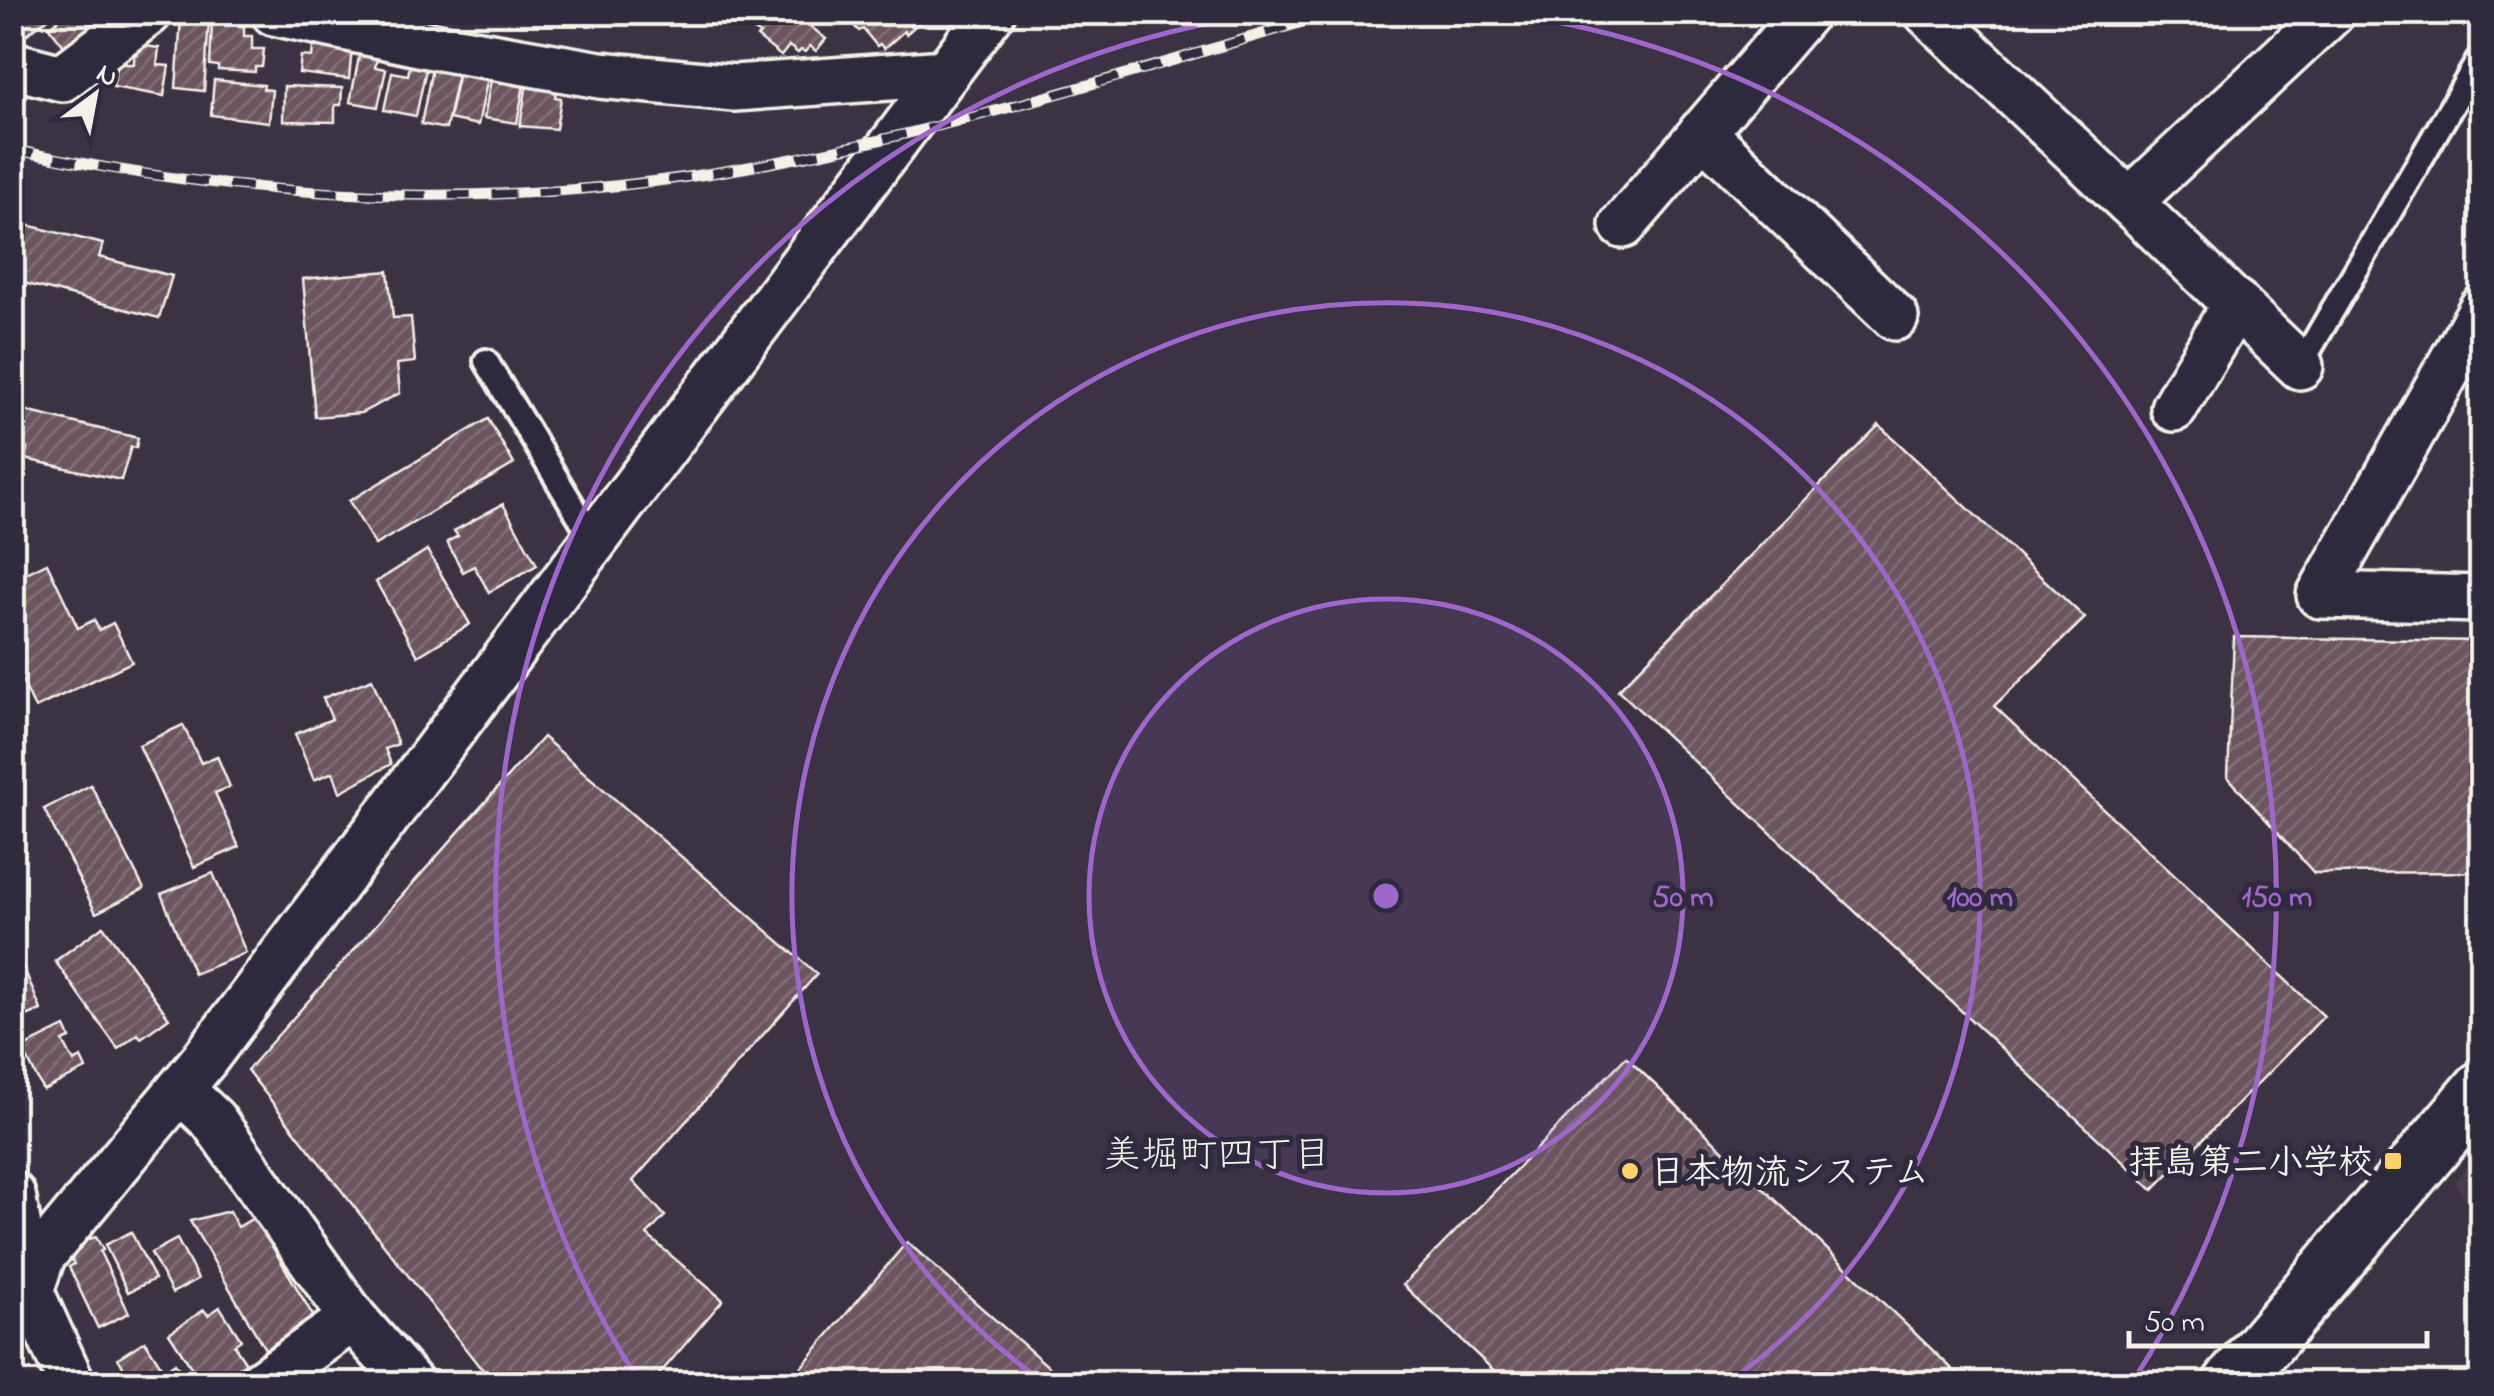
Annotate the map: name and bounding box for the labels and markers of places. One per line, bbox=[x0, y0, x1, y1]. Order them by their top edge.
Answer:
centre of rings bbox=[1368, 878, 1404, 914]
place label: 拝島第二小学校 bbox=[2128, 1139, 2373, 1190]
place label: 日本物流システム bbox=[1650, 1149, 1929, 1200]
marker: 拝島第二小学校 bbox=[2382, 1150, 2404, 1172]
marker: 日本物流システム bbox=[1619, 1160, 1641, 1182]

